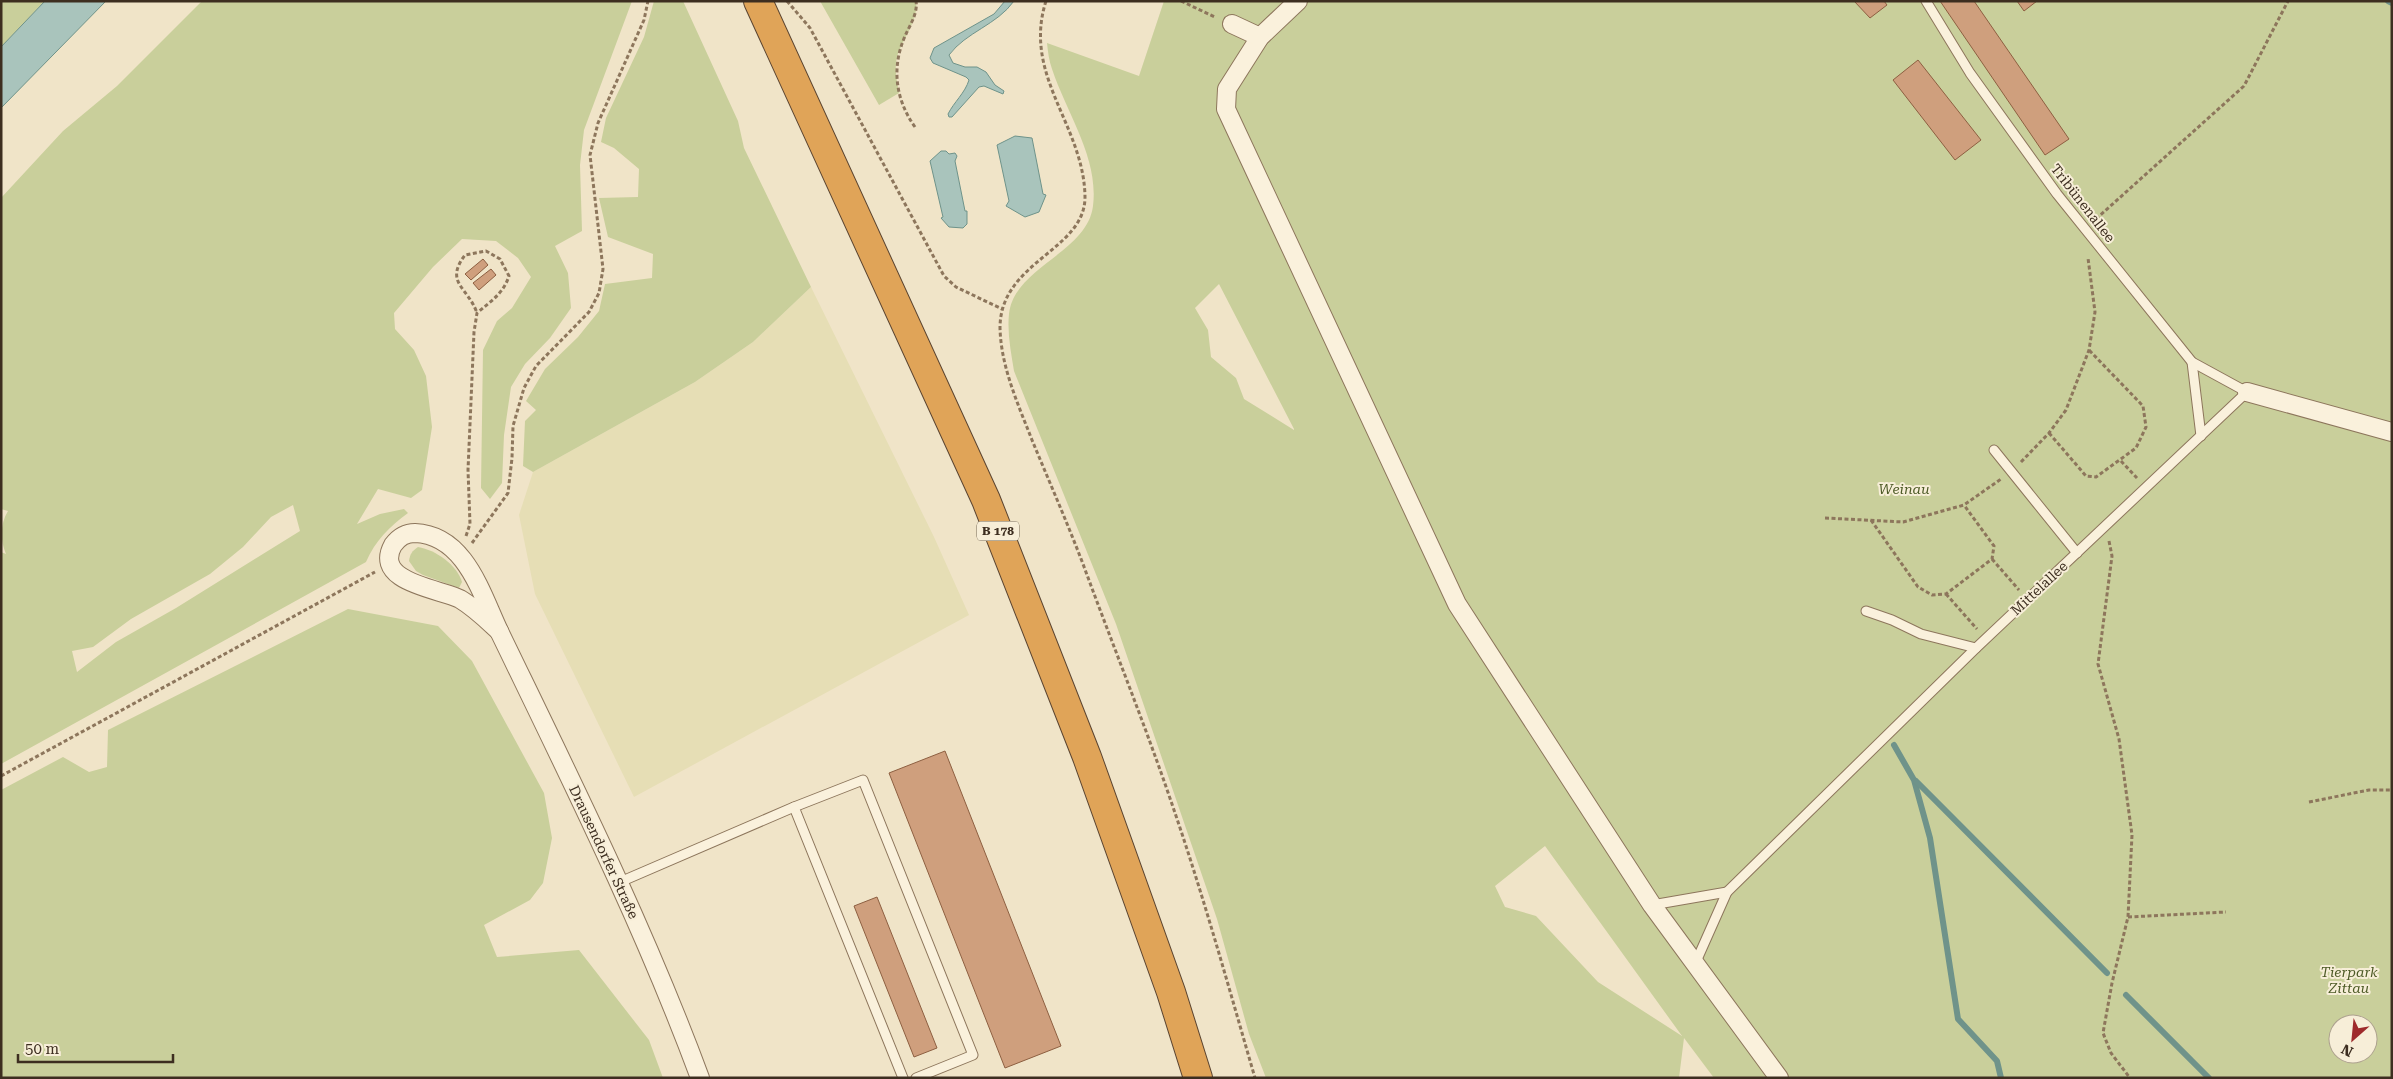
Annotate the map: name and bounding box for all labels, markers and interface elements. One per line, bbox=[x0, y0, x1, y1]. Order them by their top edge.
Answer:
street label: Tribünenallee bbox=[2048, 161, 2119, 245]
park label: Weinau bbox=[1878, 481, 1930, 497]
road number: B 178 bbox=[977, 522, 1019, 540]
street label: Mittelallee bbox=[2007, 557, 2071, 618]
street label: Drausendorfer Straße bbox=[566, 783, 642, 921]
park label: Tierpark Zittau bbox=[2320, 964, 2378, 996]
north arrow bbox=[2328, 1014, 2378, 1064]
scale bar bbox=[18, 1032, 172, 1064]
text: 50 m bbox=[25, 1040, 60, 1058]
text: N bbox=[2338, 1041, 2356, 1060]

